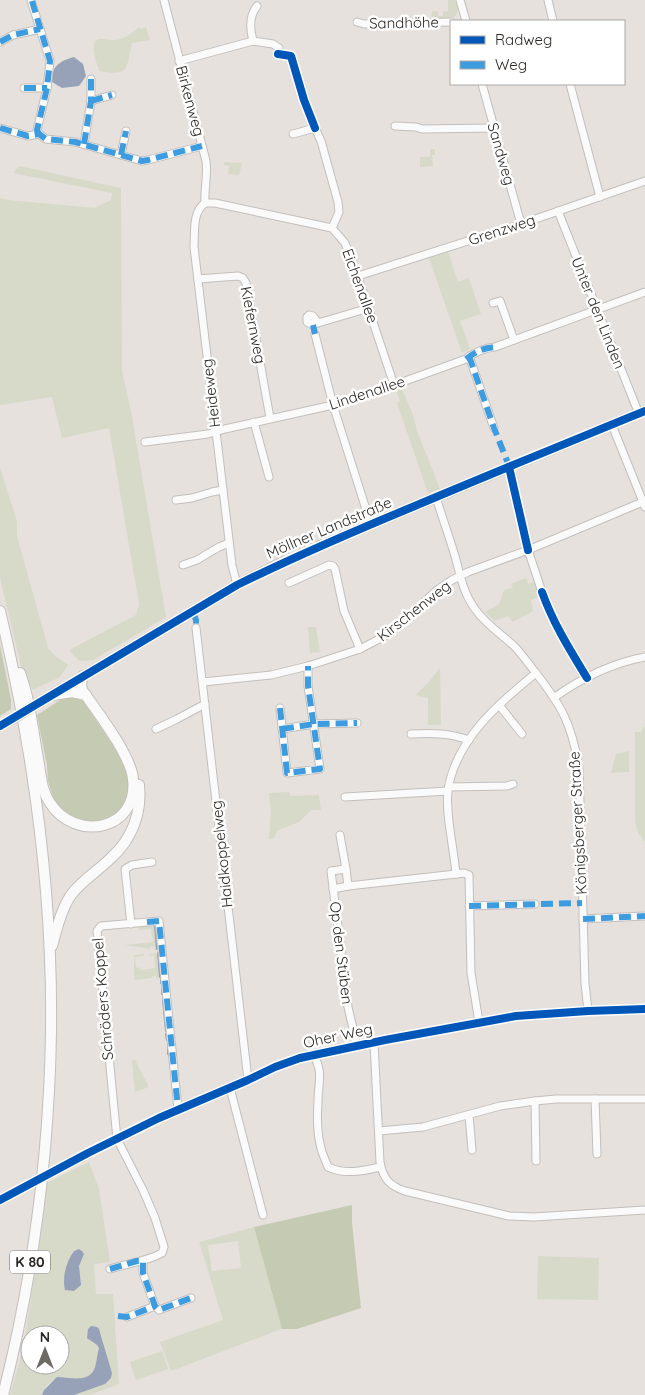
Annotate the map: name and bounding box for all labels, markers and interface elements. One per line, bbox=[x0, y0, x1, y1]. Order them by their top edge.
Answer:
street label: Sandhöhe bbox=[369, 12, 439, 33]
legend bbox=[450, 20, 625, 85]
text: Radweg bbox=[495, 30, 552, 49]
text: Weg bbox=[495, 55, 527, 74]
street label: Birkenweg bbox=[172, 63, 209, 138]
street label: Sandweg bbox=[483, 120, 519, 187]
street label: Grenzweg bbox=[466, 210, 538, 249]
street label: Eichenallee bbox=[338, 246, 383, 326]
street label: Unter den Linden bbox=[567, 254, 630, 372]
street label: Kiefernweg bbox=[237, 285, 270, 365]
street label: Heideweg bbox=[197, 358, 224, 429]
street label: Lindenallee bbox=[326, 371, 407, 414]
street label: Möllner Landstraße bbox=[263, 492, 394, 563]
street label: Kirschenweg bbox=[373, 576, 454, 645]
street label: Königsberger Straße bbox=[564, 751, 591, 895]
street label: Haidkoppelweg bbox=[206, 799, 237, 909]
street label: Op den Stüben bbox=[326, 901, 357, 1005]
street label: Schröders Koppel bbox=[88, 937, 117, 1061]
street label: Oher Weg bbox=[301, 1019, 374, 1052]
road number: K 80 bbox=[10, 1250, 50, 1274]
north arrow bbox=[20, 1325, 70, 1375]
text: N bbox=[40, 1328, 50, 1346]

